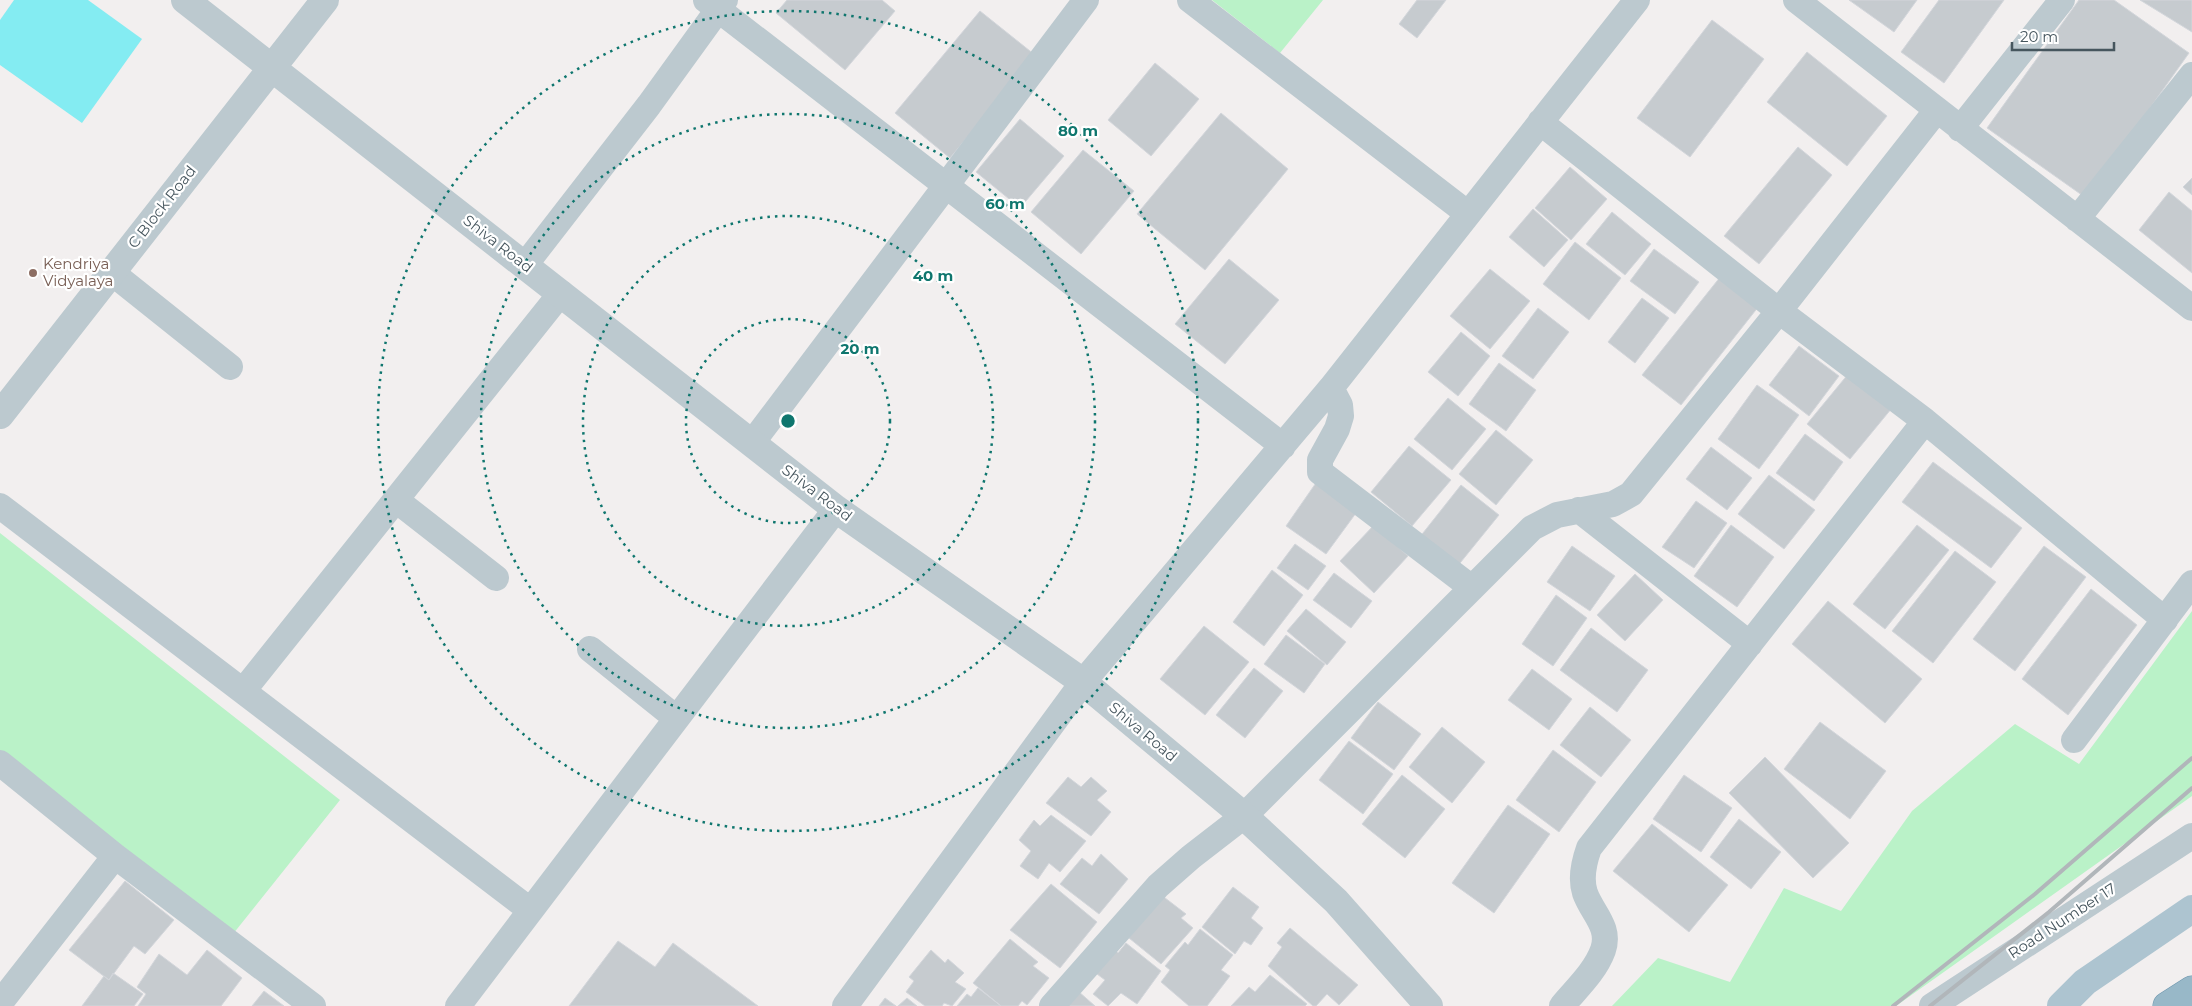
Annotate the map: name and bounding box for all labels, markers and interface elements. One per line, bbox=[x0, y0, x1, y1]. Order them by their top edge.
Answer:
scale bar bbox=[2012, 20, 2114, 52]
text: 20 m bbox=[2020, 27, 2058, 46]
text: 80 m bbox=[1058, 121, 1098, 140]
street label: C Block Road bbox=[123, 162, 200, 252]
text: 60 m bbox=[985, 194, 1025, 213]
street label: Shiva Road bbox=[460, 210, 537, 277]
place label: Kendriya Vidyalaya bbox=[43, 254, 113, 290]
text: 40 m bbox=[913, 266, 953, 285]
marker: Kendriya Vidyalaya bbox=[27, 267, 39, 279]
text: 20 m bbox=[840, 339, 880, 358]
centre of rings bbox=[779, 412, 797, 430]
street label: Shiva Road bbox=[778, 460, 856, 525]
street label: Shiva Road bbox=[1105, 698, 1181, 766]
street label: Road Number 17 bbox=[2004, 879, 2119, 963]

